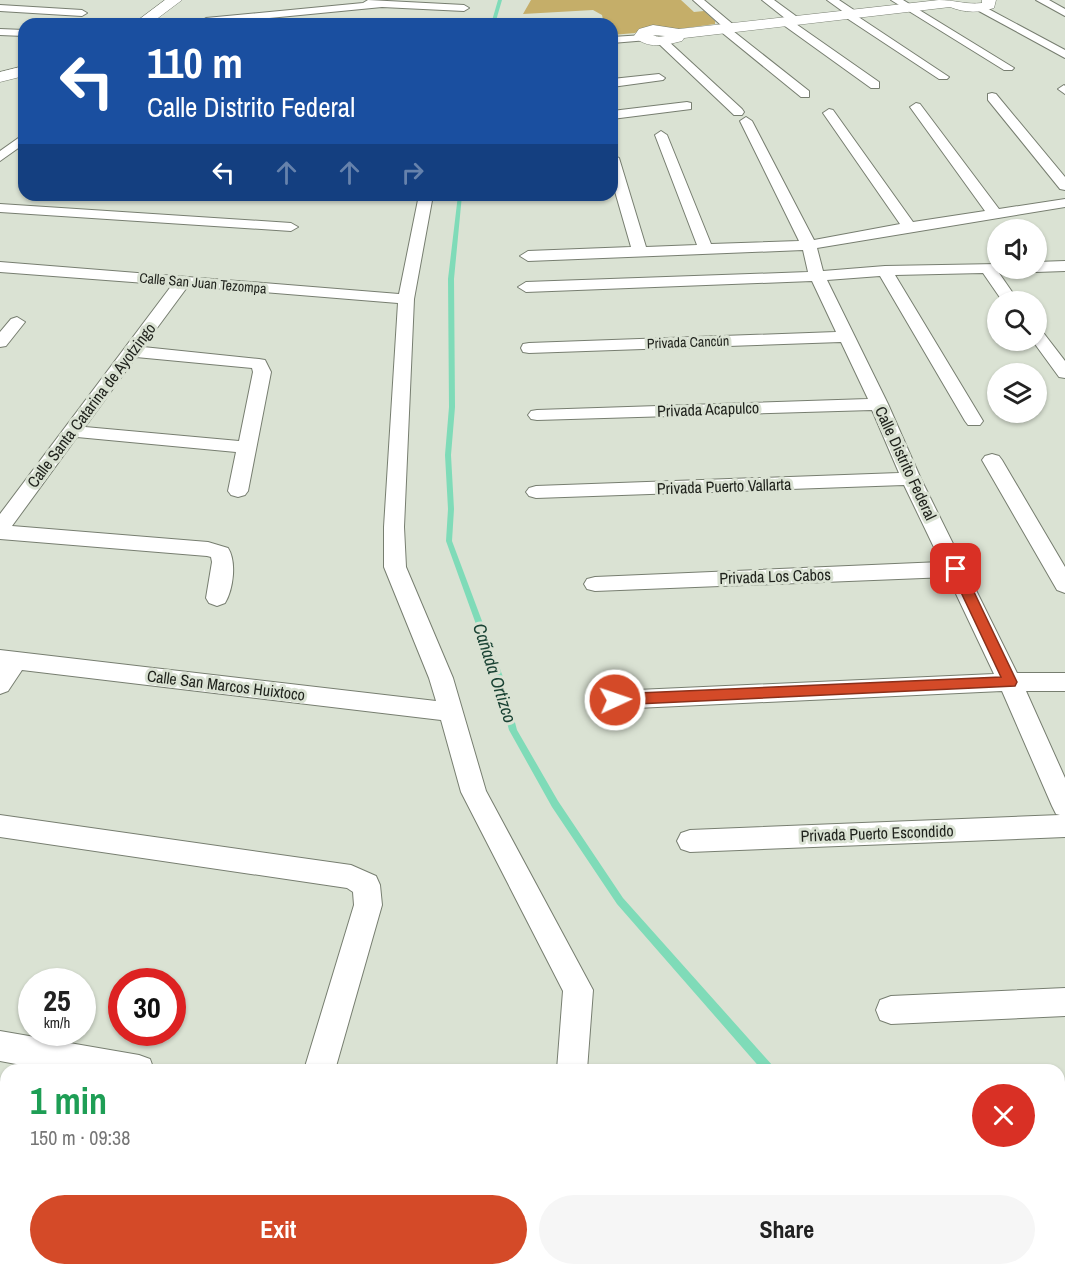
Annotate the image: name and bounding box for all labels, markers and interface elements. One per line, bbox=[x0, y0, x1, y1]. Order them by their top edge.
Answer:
text: 110 m bbox=[147, 35, 243, 91]
icon: left bbox=[48, 42, 126, 120]
text: Calle Distrito Federal bbox=[147, 89, 355, 125]
icon: left bbox=[207, 156, 240, 189]
icon: ahead bbox=[270, 156, 303, 189]
icon: ahead bbox=[333, 156, 366, 189]
icon: right bbox=[396, 156, 429, 189]
map controls bbox=[987, 219, 1047, 423]
button: sound bbox=[987, 219, 1047, 279]
street label: Calle San Juan Tezompa bbox=[139, 268, 268, 298]
button: search bbox=[987, 291, 1047, 351]
street label: Calle Santa Catarina de Ayotzingo bbox=[22, 318, 160, 492]
street label: Privada Cancún bbox=[647, 332, 729, 352]
button: layers bbox=[987, 363, 1047, 423]
street label: Privada Acapulco bbox=[657, 396, 759, 422]
street label: Calle Distrito Federal bbox=[870, 402, 942, 524]
street label: Privada Puerto Vallarta bbox=[656, 473, 792, 499]
pin bbox=[930, 543, 981, 594]
icon: arrive bbox=[939, 552, 972, 585]
street label: Privada Los Cabos bbox=[719, 563, 831, 589]
water label: Cañada Ortizco bbox=[467, 620, 523, 726]
street label: Calle San Marcos Huixtoco bbox=[146, 664, 306, 706]
position arrow bbox=[583, 668, 647, 732]
street label: Privada Puerto Escondido bbox=[800, 819, 954, 847]
speed limit sign: 30 bbox=[108, 968, 186, 1046]
text: 25 bbox=[43, 980, 71, 1020]
text: km/h bbox=[44, 1012, 70, 1033]
text: 1 min bbox=[30, 1077, 107, 1125]
button: close bbox=[972, 1084, 1035, 1147]
text: 150 m · 09:38 bbox=[30, 1124, 130, 1151]
button: Exit bbox=[30, 1195, 527, 1264]
button: Share bbox=[539, 1195, 1035, 1264]

